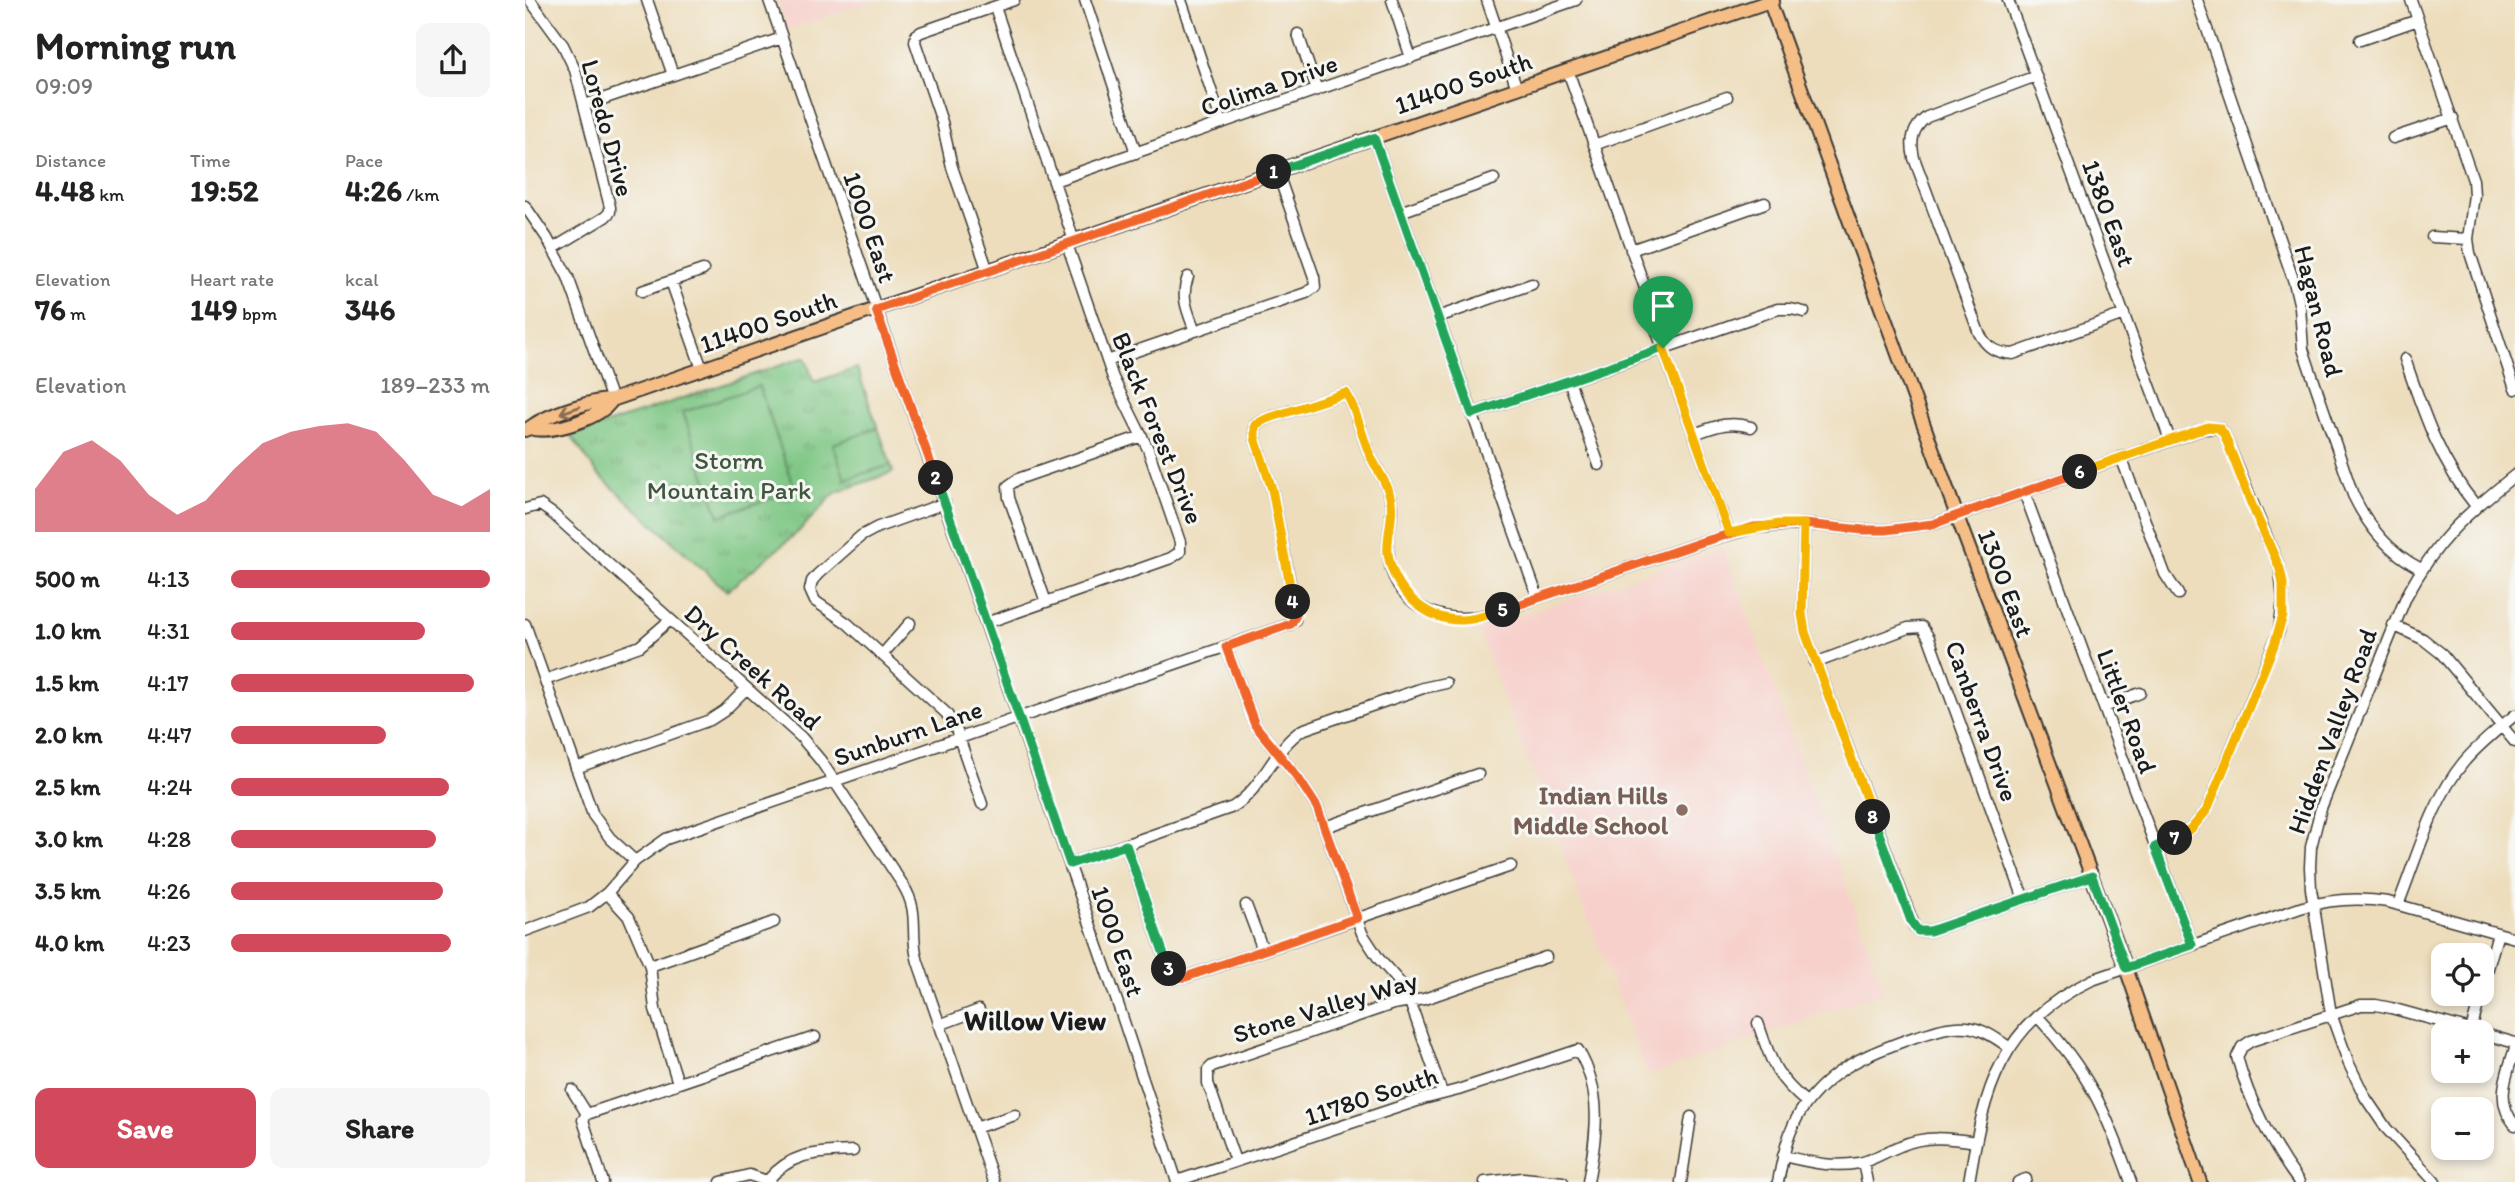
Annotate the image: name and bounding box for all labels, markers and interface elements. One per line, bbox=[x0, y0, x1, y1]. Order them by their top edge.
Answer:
text: Morning run bbox=[35, 23, 236, 69]
button: share bbox=[416, 23, 490, 97]
street label: 11400 South bbox=[1390, 45, 1536, 121]
street label: Colima Drive bbox=[1196, 47, 1342, 123]
street label: Loredo Drive bbox=[574, 56, 642, 200]
text: 09:09 bbox=[35, 72, 93, 100]
text: Distance bbox=[35, 149, 106, 172]
text: Time bbox=[190, 149, 231, 172]
text: Pace bbox=[345, 149, 383, 172]
pin: 1 bbox=[1257, 154, 1291, 190]
street label: 1380 East bbox=[2075, 155, 2143, 271]
text: 1 bbox=[1269, 160, 1278, 183]
street label: 1000 East bbox=[836, 167, 904, 287]
text: 4.48 bbox=[35, 172, 95, 209]
text: 19:52 bbox=[190, 172, 259, 209]
text: 4:26 bbox=[345, 172, 402, 209]
text: km bbox=[95, 183, 124, 206]
text: /km bbox=[402, 183, 439, 206]
street label: Hagan Road bbox=[2287, 242, 2351, 380]
text: Elevation bbox=[35, 268, 111, 291]
text: Heart rate bbox=[190, 268, 274, 291]
text: kcal bbox=[345, 268, 379, 291]
pin bbox=[1633, 276, 1693, 348]
street label: 11400 South bbox=[695, 284, 841, 360]
icon: arrive bbox=[1644, 287, 1682, 325]
text: 76 bbox=[35, 291, 66, 328]
text: 149 bbox=[190, 291, 238, 328]
text: 346 bbox=[345, 291, 395, 328]
text: m bbox=[66, 302, 86, 325]
text: bpm bbox=[238, 302, 277, 325]
street label: Black Forest Drive bbox=[1105, 327, 1211, 529]
text: Elevation bbox=[35, 371, 126, 399]
text: 189–233 m bbox=[380, 371, 490, 399]
one-way arrow bbox=[559, 405, 581, 417]
park label: Storm Mountain Park bbox=[647, 444, 811, 506]
pin: 6 bbox=[2063, 454, 2097, 490]
text: 6 bbox=[2074, 460, 2085, 483]
pin: 2 bbox=[919, 461, 953, 496]
text: 2 bbox=[931, 466, 941, 489]
street label: 1300 East bbox=[1971, 524, 2041, 642]
text: 500 m bbox=[35, 565, 100, 593]
text: 4:13 bbox=[147, 565, 190, 593]
pin: 4 bbox=[1275, 584, 1311, 620]
text: 4 bbox=[1287, 590, 1298, 613]
pin: 5 bbox=[1485, 592, 1521, 628]
street label: Dry Creek Road bbox=[678, 597, 828, 737]
text: 5 bbox=[1498, 598, 1507, 621]
text: 1.0 km bbox=[35, 617, 101, 645]
text: 4:31 bbox=[147, 617, 190, 645]
street label: Hidden Valley Road bbox=[2280, 623, 2384, 838]
street label: Canberra Drive bbox=[1938, 636, 2026, 806]
street label: Littler Road bbox=[2090, 644, 2164, 778]
text: 1.5 km bbox=[35, 669, 99, 697]
text: 4:17 bbox=[147, 669, 189, 697]
street label: Sunburn Lane bbox=[829, 693, 987, 773]
text: 2.0 km bbox=[35, 721, 103, 749]
text: 4:47 bbox=[147, 721, 192, 749]
text: 2.5 km bbox=[35, 773, 100, 801]
text: 4:24 bbox=[147, 773, 192, 801]
place label: Indian Hills Middle School bbox=[1513, 779, 1669, 841]
pin: 8 bbox=[1855, 800, 1891, 834]
marker: Indian Hills Middle School bbox=[1674, 802, 1690, 818]
text: 8 bbox=[1867, 805, 1878, 828]
pin: 7 bbox=[2157, 820, 2193, 856]
text: 3.0 km bbox=[35, 825, 103, 853]
text: 4:28 bbox=[147, 825, 191, 853]
text: 7 bbox=[2170, 826, 2179, 849]
text: 3.5 km bbox=[35, 877, 101, 905]
text: 4:26 bbox=[147, 877, 191, 905]
street label: 1000 East bbox=[1084, 881, 1152, 1001]
text: 4.0 km bbox=[35, 929, 104, 957]
text: 4:23 bbox=[147, 929, 191, 957]
map controls bbox=[2431, 943, 2494, 1160]
button: locate bbox=[2431, 943, 2494, 1006]
pin: 3 bbox=[1151, 951, 1187, 986]
text: 3 bbox=[1163, 957, 1174, 980]
street label: Stone Valley Way bbox=[1229, 964, 1421, 1050]
district label: Willow View bbox=[964, 1003, 1106, 1037]
button: + bbox=[2431, 1020, 2494, 1083]
street label: 11780 South bbox=[1300, 1059, 1442, 1133]
button: Save bbox=[35, 1088, 256, 1168]
button: Share bbox=[270, 1088, 490, 1168]
button: − bbox=[2431, 1097, 2494, 1160]

